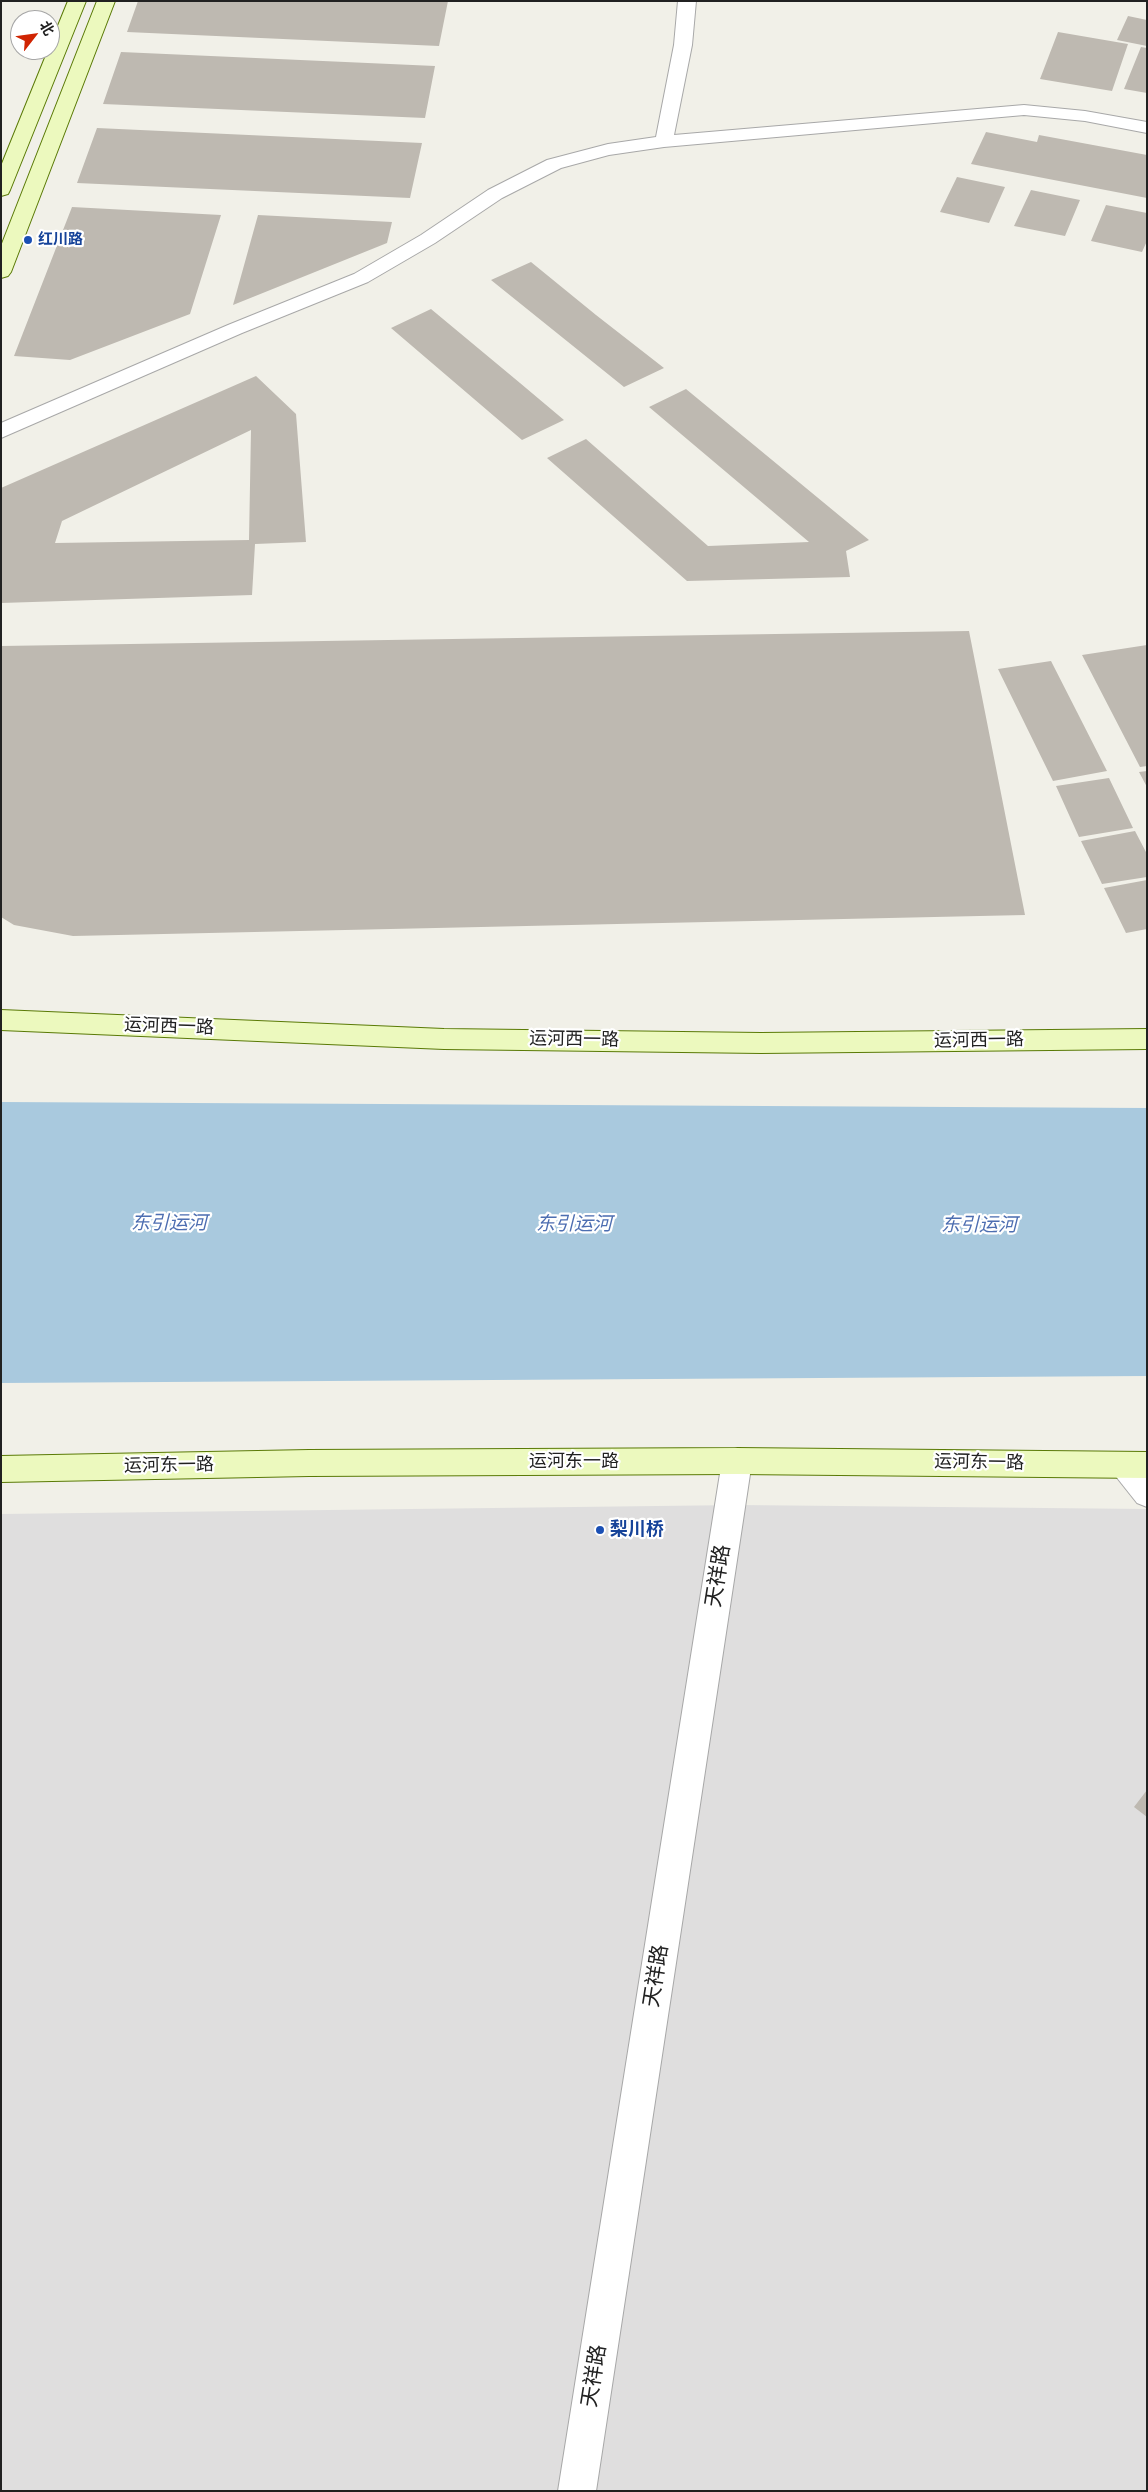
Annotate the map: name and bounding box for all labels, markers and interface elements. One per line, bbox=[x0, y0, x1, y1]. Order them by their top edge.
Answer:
north arrow bbox=[10, 10, 60, 60]
text: 北 bbox=[36, 17, 58, 39]
place label: 红川路 bbox=[38, 231, 83, 249]
marker: 红川路 bbox=[22, 234, 34, 246]
street label: 运河西一路 bbox=[124, 1015, 214, 1039]
street label: 运河西一路 bbox=[529, 1028, 619, 1052]
street label: 运河西一路 bbox=[934, 1029, 1024, 1053]
water label: 东引运河 bbox=[131, 1213, 207, 1235]
water label: 东引运河 bbox=[536, 1214, 612, 1236]
water label: 东引运河 bbox=[941, 1215, 1017, 1237]
street label: 运河东一路 bbox=[529, 1451, 619, 1473]
street label: 运河东一路 bbox=[934, 1451, 1024, 1475]
street label: 运河东一路 bbox=[124, 1454, 214, 1478]
place label: 梨川桥 bbox=[610, 1519, 664, 1541]
marker: 梨川桥 bbox=[594, 1524, 606, 1536]
street label: 天祥路 bbox=[702, 1543, 736, 1609]
street label: 天祥路 bbox=[640, 1943, 674, 2009]
street label: 天祥路 bbox=[578, 2343, 612, 2409]

